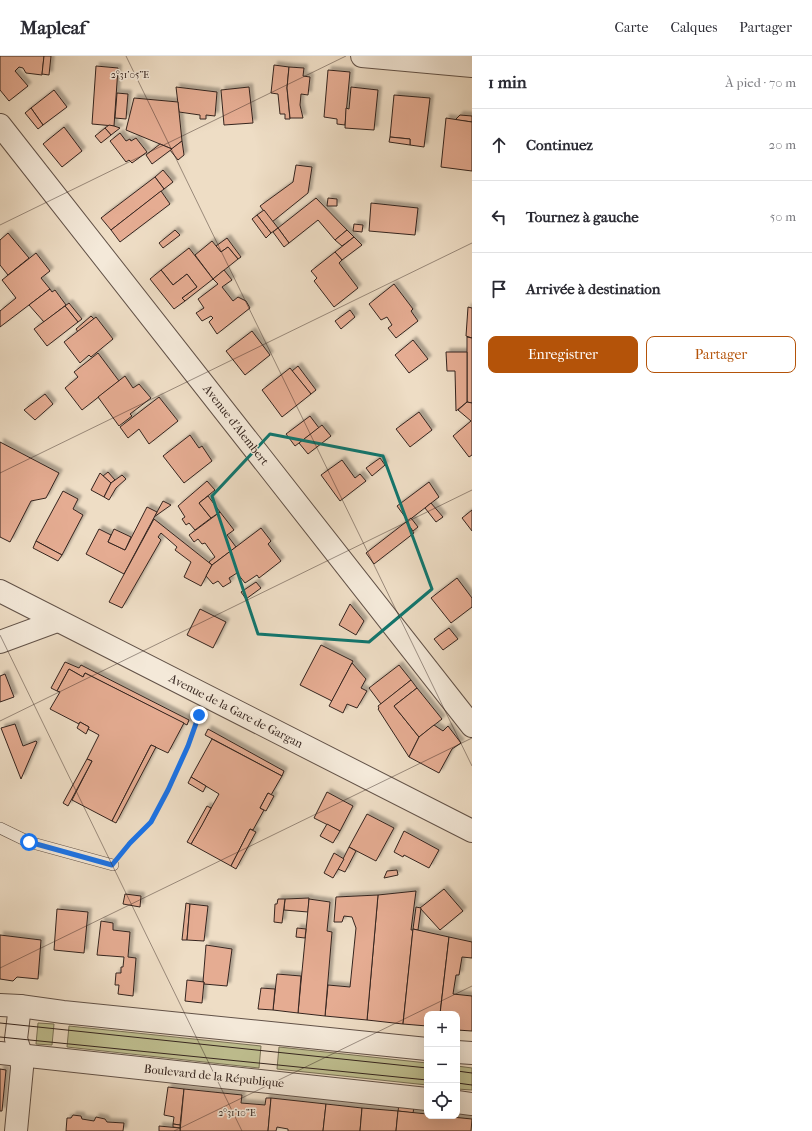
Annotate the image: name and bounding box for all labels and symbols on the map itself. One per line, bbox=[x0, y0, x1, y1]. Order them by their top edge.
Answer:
text: 2°31'05"E bbox=[111, 69, 149, 81]
street label: Avenue d'Alembert bbox=[200, 381, 272, 469]
street label: Avenue de la Gare de Gargan bbox=[166, 671, 305, 751]
route end bbox=[190, 706, 208, 724]
route start bbox=[20, 833, 38, 851]
street label: Boulevard de la République bbox=[143, 1062, 285, 1090]
text: 2°31'10"E bbox=[218, 1107, 256, 1119]

